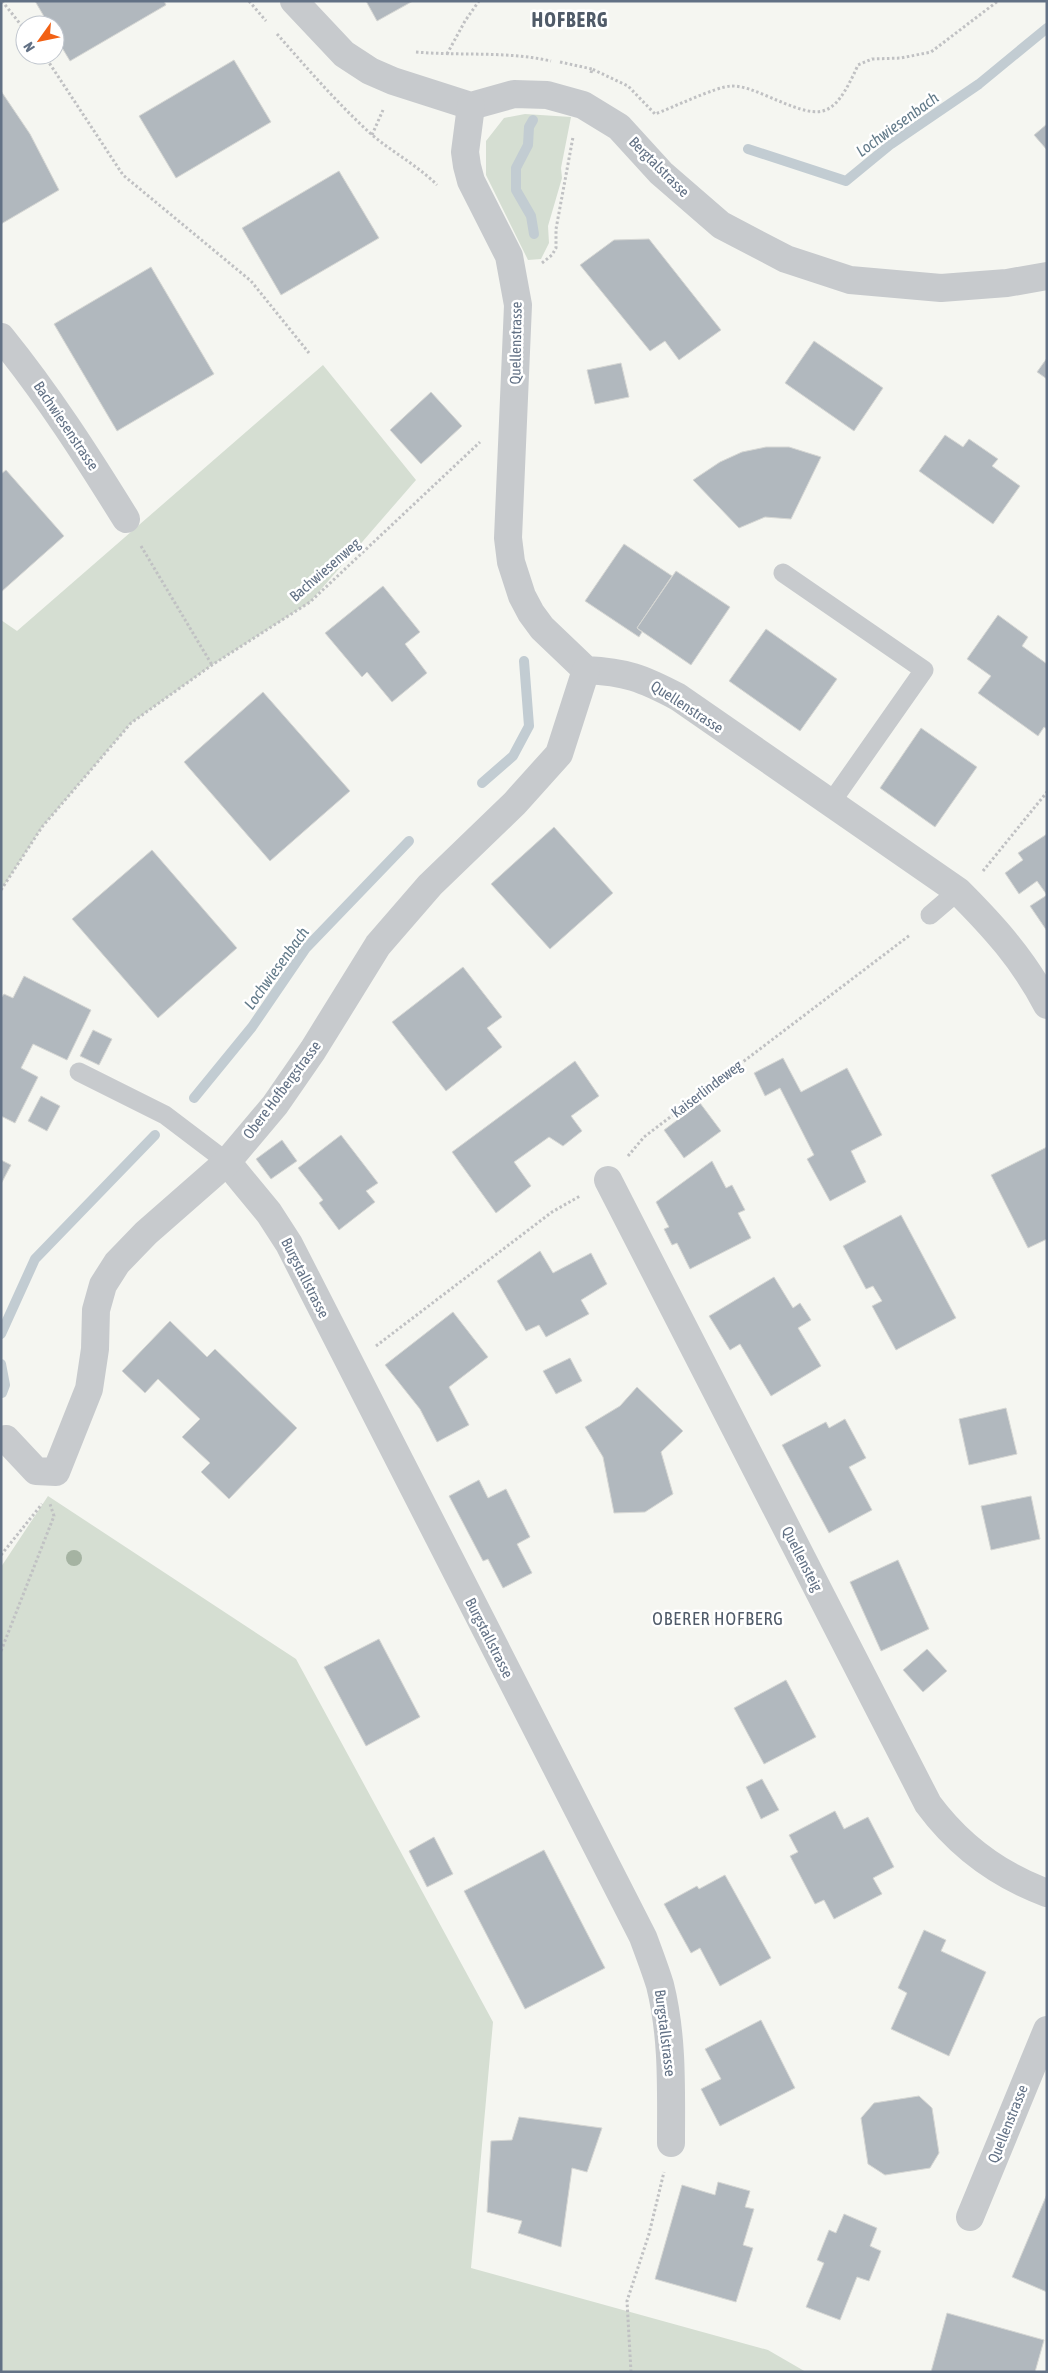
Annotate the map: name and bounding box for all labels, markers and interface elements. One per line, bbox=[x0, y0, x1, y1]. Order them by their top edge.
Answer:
district label: HOFBERG bbox=[532, 8, 608, 31]
north arrow bbox=[15, 15, 65, 65]
text: N bbox=[20, 39, 38, 55]
water label: Lochwiesenbach bbox=[852, 88, 942, 160]
street label: Bergtalstrasse bbox=[626, 133, 693, 200]
street label: Quellenstrasse bbox=[506, 301, 525, 385]
street label: Bachwiesenstrasse bbox=[30, 378, 103, 474]
street label: Bachwiesenweg bbox=[286, 534, 364, 605]
street label: Quellenstrasse bbox=[648, 677, 727, 736]
water label: Lochwiesenbach bbox=[240, 923, 312, 1013]
street label: Obere Hofbergstrasse bbox=[239, 1037, 324, 1142]
street label: Kaiserlindeweg bbox=[668, 1056, 746, 1121]
street label: Burgstallstrasse bbox=[278, 1235, 333, 1321]
street label: Quellensteig bbox=[779, 1523, 826, 1595]
street label: Burgstallstrasse bbox=[462, 1595, 517, 1681]
district label: OBERER HOFBERG bbox=[652, 1608, 784, 1629]
street label: Burgstallstrasse bbox=[652, 1989, 679, 2078]
street label: Quellenstrasse bbox=[984, 2082, 1031, 2165]

